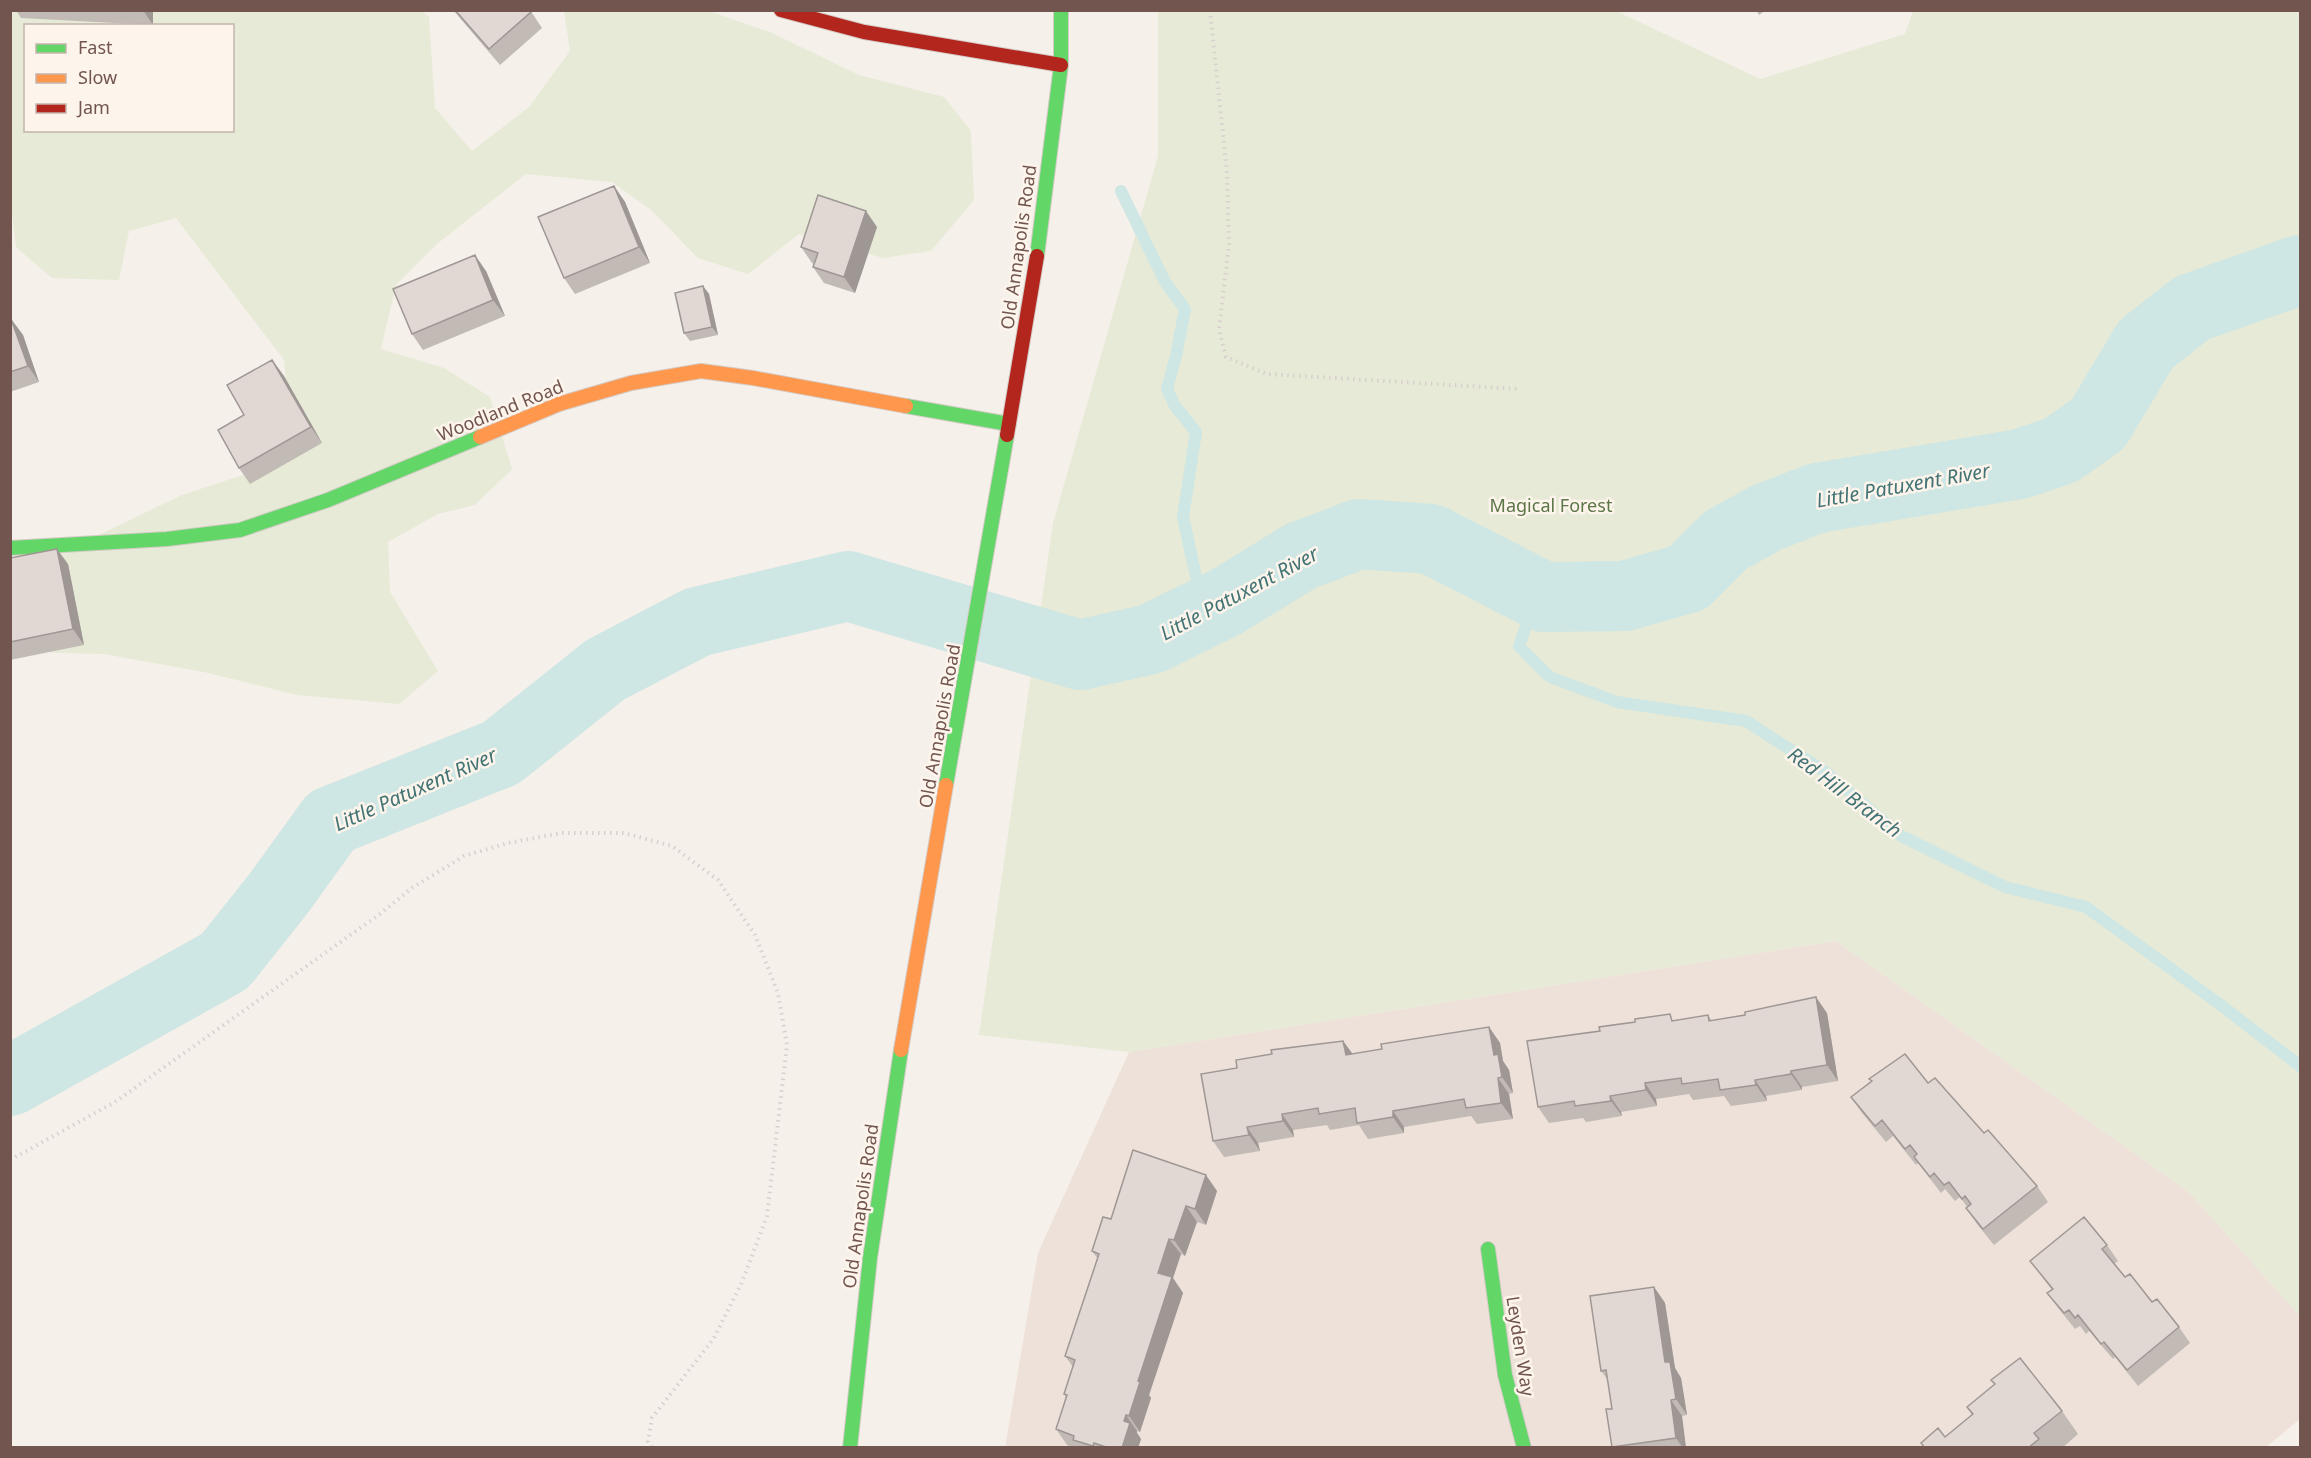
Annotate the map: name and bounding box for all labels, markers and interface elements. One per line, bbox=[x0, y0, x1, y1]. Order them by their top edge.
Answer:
legend bbox=[24, 24, 234, 132]
text: Fast bbox=[78, 35, 113, 59]
text: Slow bbox=[78, 65, 117, 89]
text: Jam bbox=[76, 95, 110, 119]
street label: Old Annapolis Road bbox=[995, 163, 1041, 331]
street label: Woodland Road bbox=[433, 374, 567, 446]
water label: Little Patuxent River bbox=[1814, 456, 1993, 514]
park label: Magical Forest bbox=[1490, 493, 1613, 517]
water label: Little Patuxent River bbox=[1155, 539, 1324, 646]
street label: Old Annapolis Road bbox=[913, 642, 965, 810]
water label: Little Patuxent River bbox=[329, 740, 502, 837]
water label: Red Hill Branch bbox=[1783, 740, 1907, 844]
street label: Old Annapolis Road bbox=[837, 1122, 883, 1290]
street label: Leyden Way bbox=[1501, 1294, 1541, 1399]

